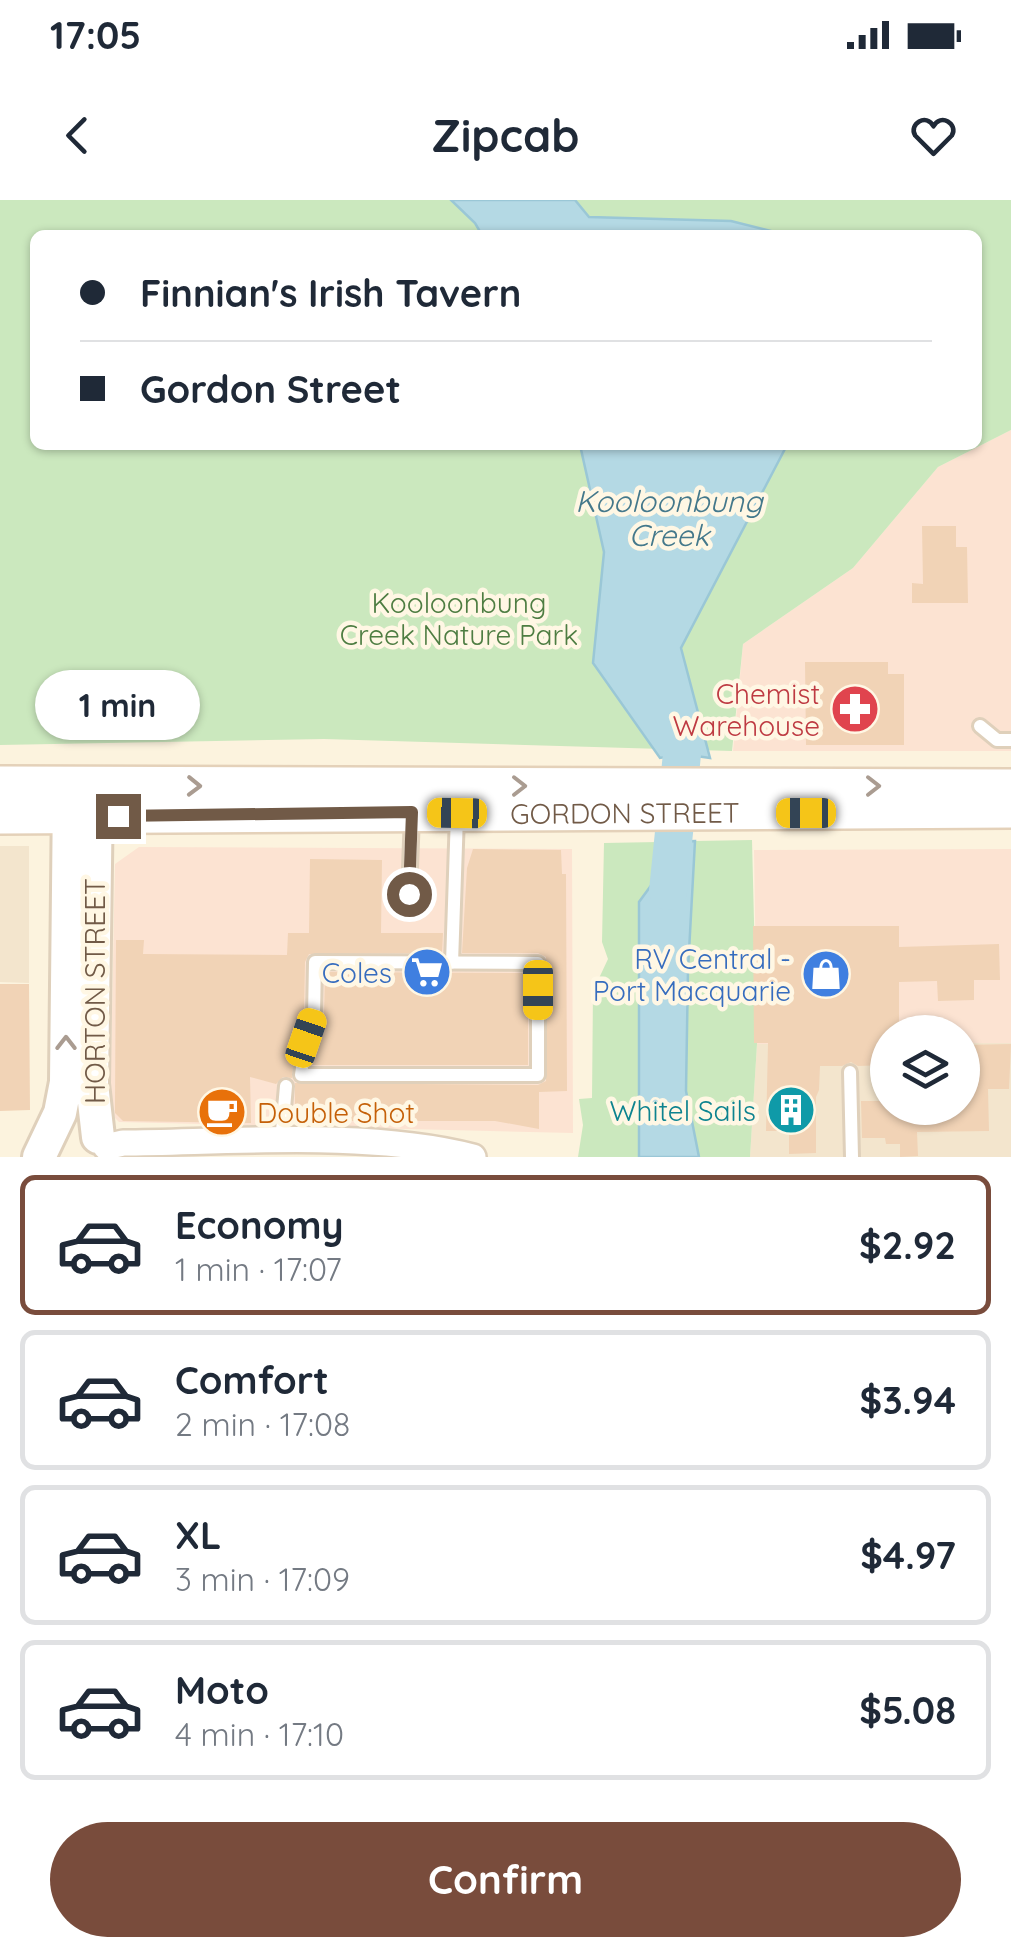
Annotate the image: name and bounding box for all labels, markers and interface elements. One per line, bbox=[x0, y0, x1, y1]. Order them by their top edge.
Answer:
text: 17:05 bbox=[50, 11, 141, 59]
text: Zipcab bbox=[432, 107, 579, 163]
icon: back bbox=[50, 108, 105, 163]
icon: heart bbox=[906, 108, 961, 163]
text: Finnian's Irish Tavern bbox=[140, 269, 521, 317]
text: Gordon Street bbox=[140, 365, 401, 413]
water label: Kooloonbung Creek bbox=[575, 482, 765, 554]
park label: Kooloonbung Creek Nature Park bbox=[340, 585, 578, 652]
callout: 1 min bbox=[36, 671, 200, 741]
place label: Chemist Warehouse bbox=[673, 676, 820, 743]
pharmacy icon: Chemist Warehouse bbox=[829, 683, 881, 735]
text: 1 min bbox=[79, 685, 156, 725]
one-way arrow bbox=[186, 775, 202, 797]
one-way arrow bbox=[512, 775, 527, 797]
one-way arrow bbox=[866, 775, 882, 797]
route end bbox=[96, 794, 141, 839]
street label: GORDON STREET bbox=[510, 794, 740, 830]
car bbox=[427, 797, 487, 829]
car bbox=[776, 798, 836, 828]
route start bbox=[387, 872, 432, 917]
street label: HORTON STREET bbox=[77, 878, 112, 1104]
place label: RV Central - Port Macquarie bbox=[593, 941, 791, 1008]
supermarket icon: Coles bbox=[401, 946, 453, 998]
shop icon: RV Central - Port Macquarie bbox=[800, 948, 852, 1000]
place label: Coles bbox=[322, 955, 392, 990]
car bbox=[523, 960, 553, 1020]
car bbox=[282, 1005, 330, 1071]
map controls bbox=[870, 1015, 980, 1125]
button: layers bbox=[870, 1015, 980, 1125]
one-way arrow bbox=[55, 1034, 77, 1050]
building icon: Whitel Sails bbox=[765, 1084, 817, 1136]
cafe icon: Double Shot bbox=[196, 1086, 248, 1138]
place label: Whitel Sails bbox=[610, 1093, 756, 1128]
place label: Double Shot bbox=[257, 1095, 415, 1130]
icon: car bbox=[55, 1200, 145, 1290]
text: Economy bbox=[175, 1201, 344, 1249]
text: $2.92 bbox=[859, 1221, 956, 1269]
text: 1 min · 17:07 bbox=[175, 1249, 342, 1289]
icon: car bbox=[55, 1355, 145, 1445]
text: Comfort bbox=[175, 1356, 329, 1404]
text: $3.94 bbox=[860, 1376, 956, 1424]
text: 2 min · 17:08 bbox=[175, 1404, 350, 1444]
icon: car bbox=[55, 1510, 145, 1600]
text: XL bbox=[175, 1511, 221, 1559]
text: $4.97 bbox=[860, 1531, 956, 1579]
text: 3 min · 17:09 bbox=[175, 1559, 350, 1599]
icon: car bbox=[55, 1665, 145, 1755]
text: Moto bbox=[175, 1666, 269, 1714]
text: $5.08 bbox=[859, 1686, 956, 1734]
text: 4 min · 17:10 bbox=[175, 1714, 344, 1754]
button: Confirm bbox=[50, 1822, 961, 1937]

